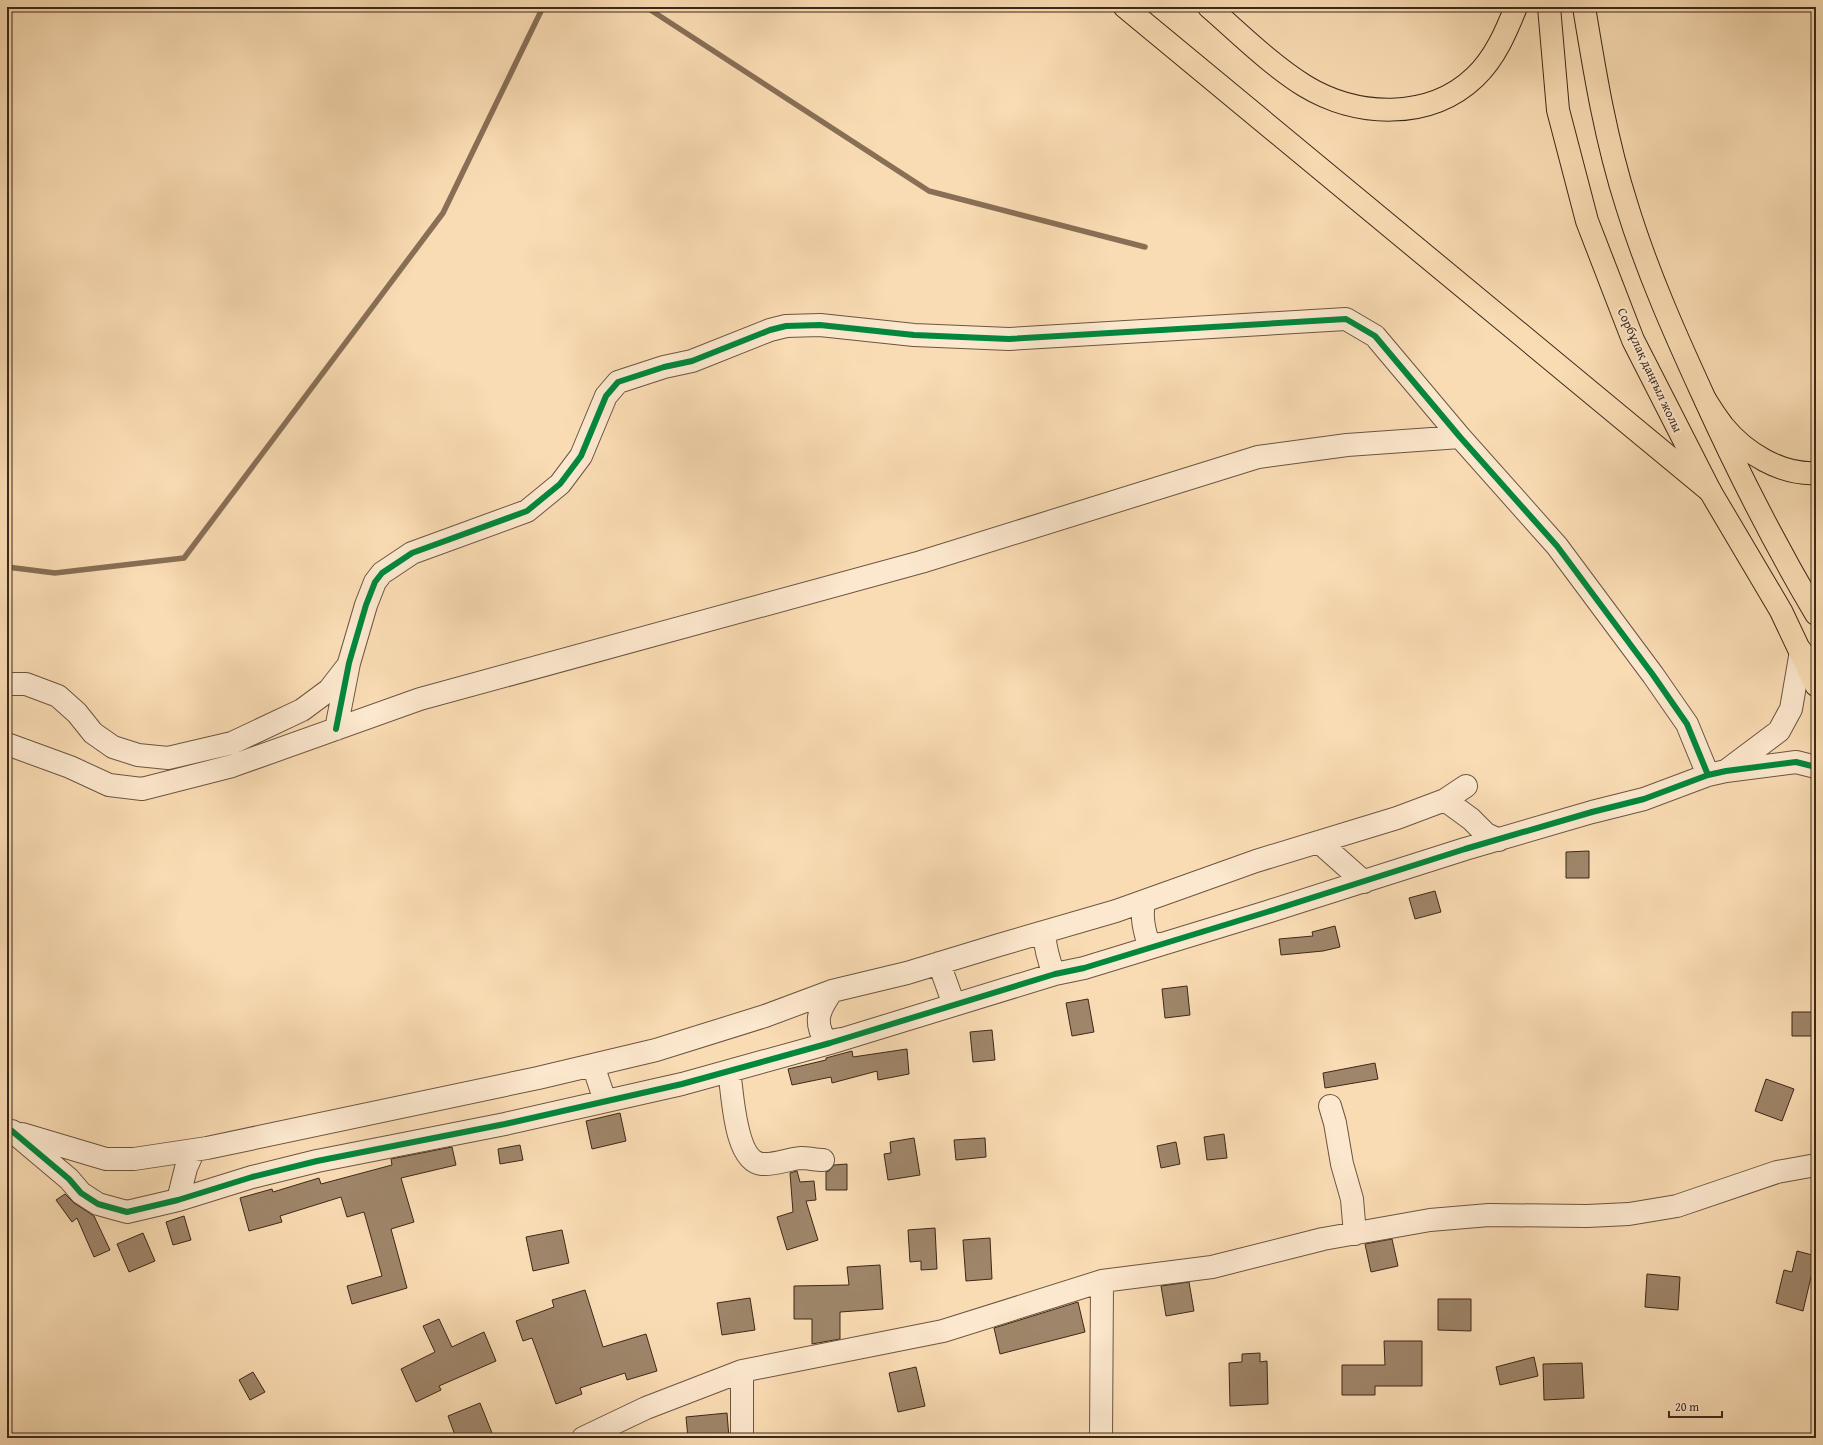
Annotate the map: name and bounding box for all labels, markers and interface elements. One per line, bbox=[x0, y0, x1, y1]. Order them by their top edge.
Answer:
street label: Сорбұлақ даңғыл жолы bbox=[1613, 305, 1687, 435]
scale bar bbox=[1669, 1393, 1722, 1419]
text: 20 m bbox=[1675, 1398, 1699, 1415]

